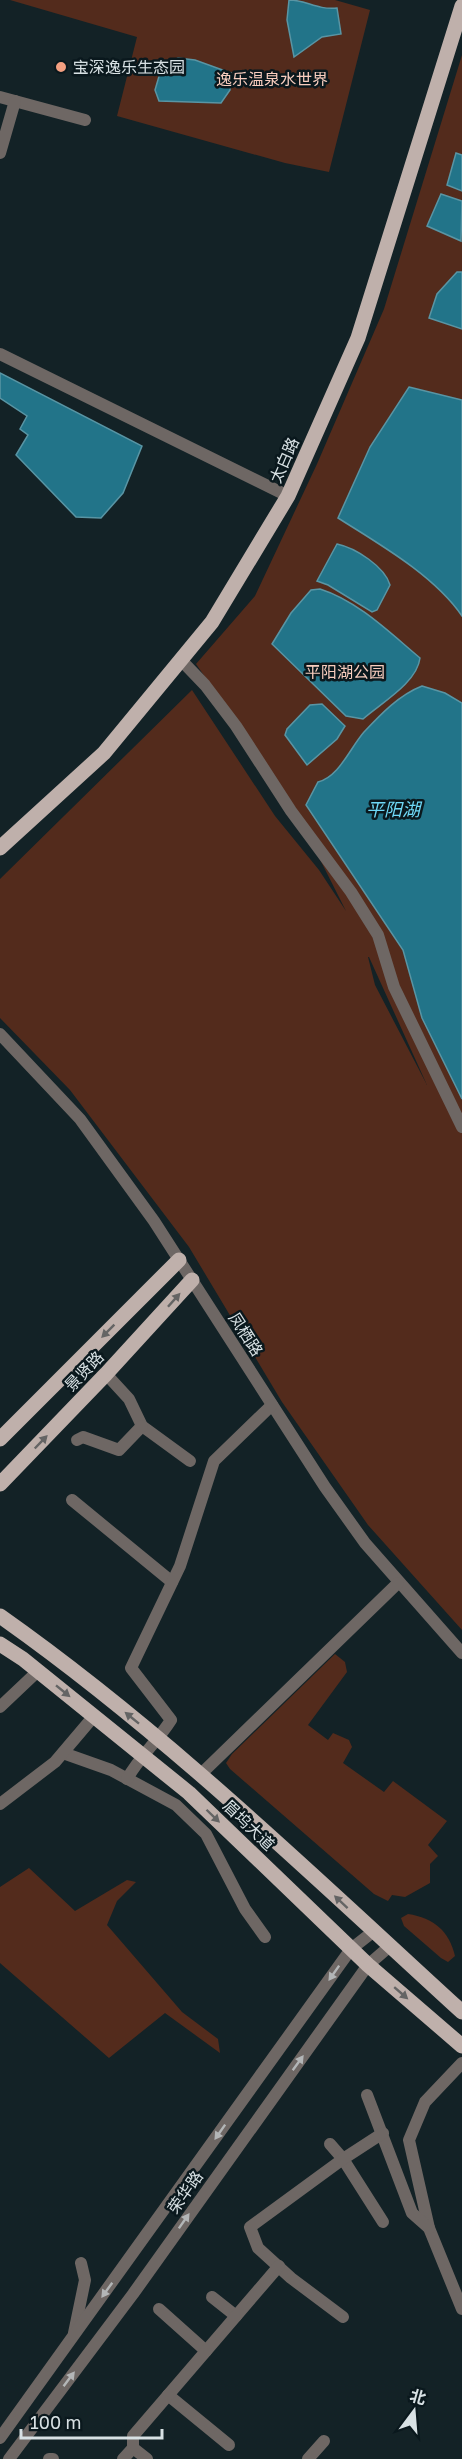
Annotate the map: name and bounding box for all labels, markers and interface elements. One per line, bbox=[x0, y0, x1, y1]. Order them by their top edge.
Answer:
place label: 宝深逸乐生态园 bbox=[73, 57, 185, 77]
marker: 宝深逸乐生态园 bbox=[54, 60, 68, 74]
park label: 逸乐温泉水世界 bbox=[216, 69, 328, 89]
street label: 太白路 bbox=[265, 434, 303, 486]
park label: 平阳湖公园 bbox=[305, 662, 385, 682]
water label: 平阳湖 bbox=[366, 798, 423, 820]
one-way arrow bbox=[167, 1292, 181, 1307]
street label: 凤栖路 bbox=[225, 1308, 267, 1360]
one-way arrow bbox=[101, 1323, 115, 1337]
street label: 景贤路 bbox=[60, 1347, 108, 1395]
one-way arrow bbox=[33, 1435, 47, 1449]
one-way arrow bbox=[56, 1685, 71, 1697]
one-way arrow bbox=[124, 1711, 140, 1724]
street label: 眉坞大道 bbox=[219, 1796, 279, 1854]
one-way arrow bbox=[205, 1809, 220, 1822]
one-way arrow bbox=[335, 1895, 349, 1909]
one-way arrow bbox=[328, 1965, 340, 1980]
one-way arrow bbox=[393, 1986, 408, 1999]
one-way arrow bbox=[291, 2055, 303, 2070]
one-way arrow bbox=[215, 2124, 227, 2139]
street label: 荣华路 bbox=[163, 2167, 207, 2217]
one-way arrow bbox=[178, 2213, 189, 2229]
one-way arrow bbox=[101, 2282, 113, 2298]
one-way arrow bbox=[63, 2371, 75, 2386]
north arrow bbox=[384, 2381, 444, 2441]
text: 北 bbox=[408, 2385, 429, 2408]
scale bar bbox=[21, 2402, 162, 2440]
text: 100 m bbox=[30, 2411, 81, 2433]

